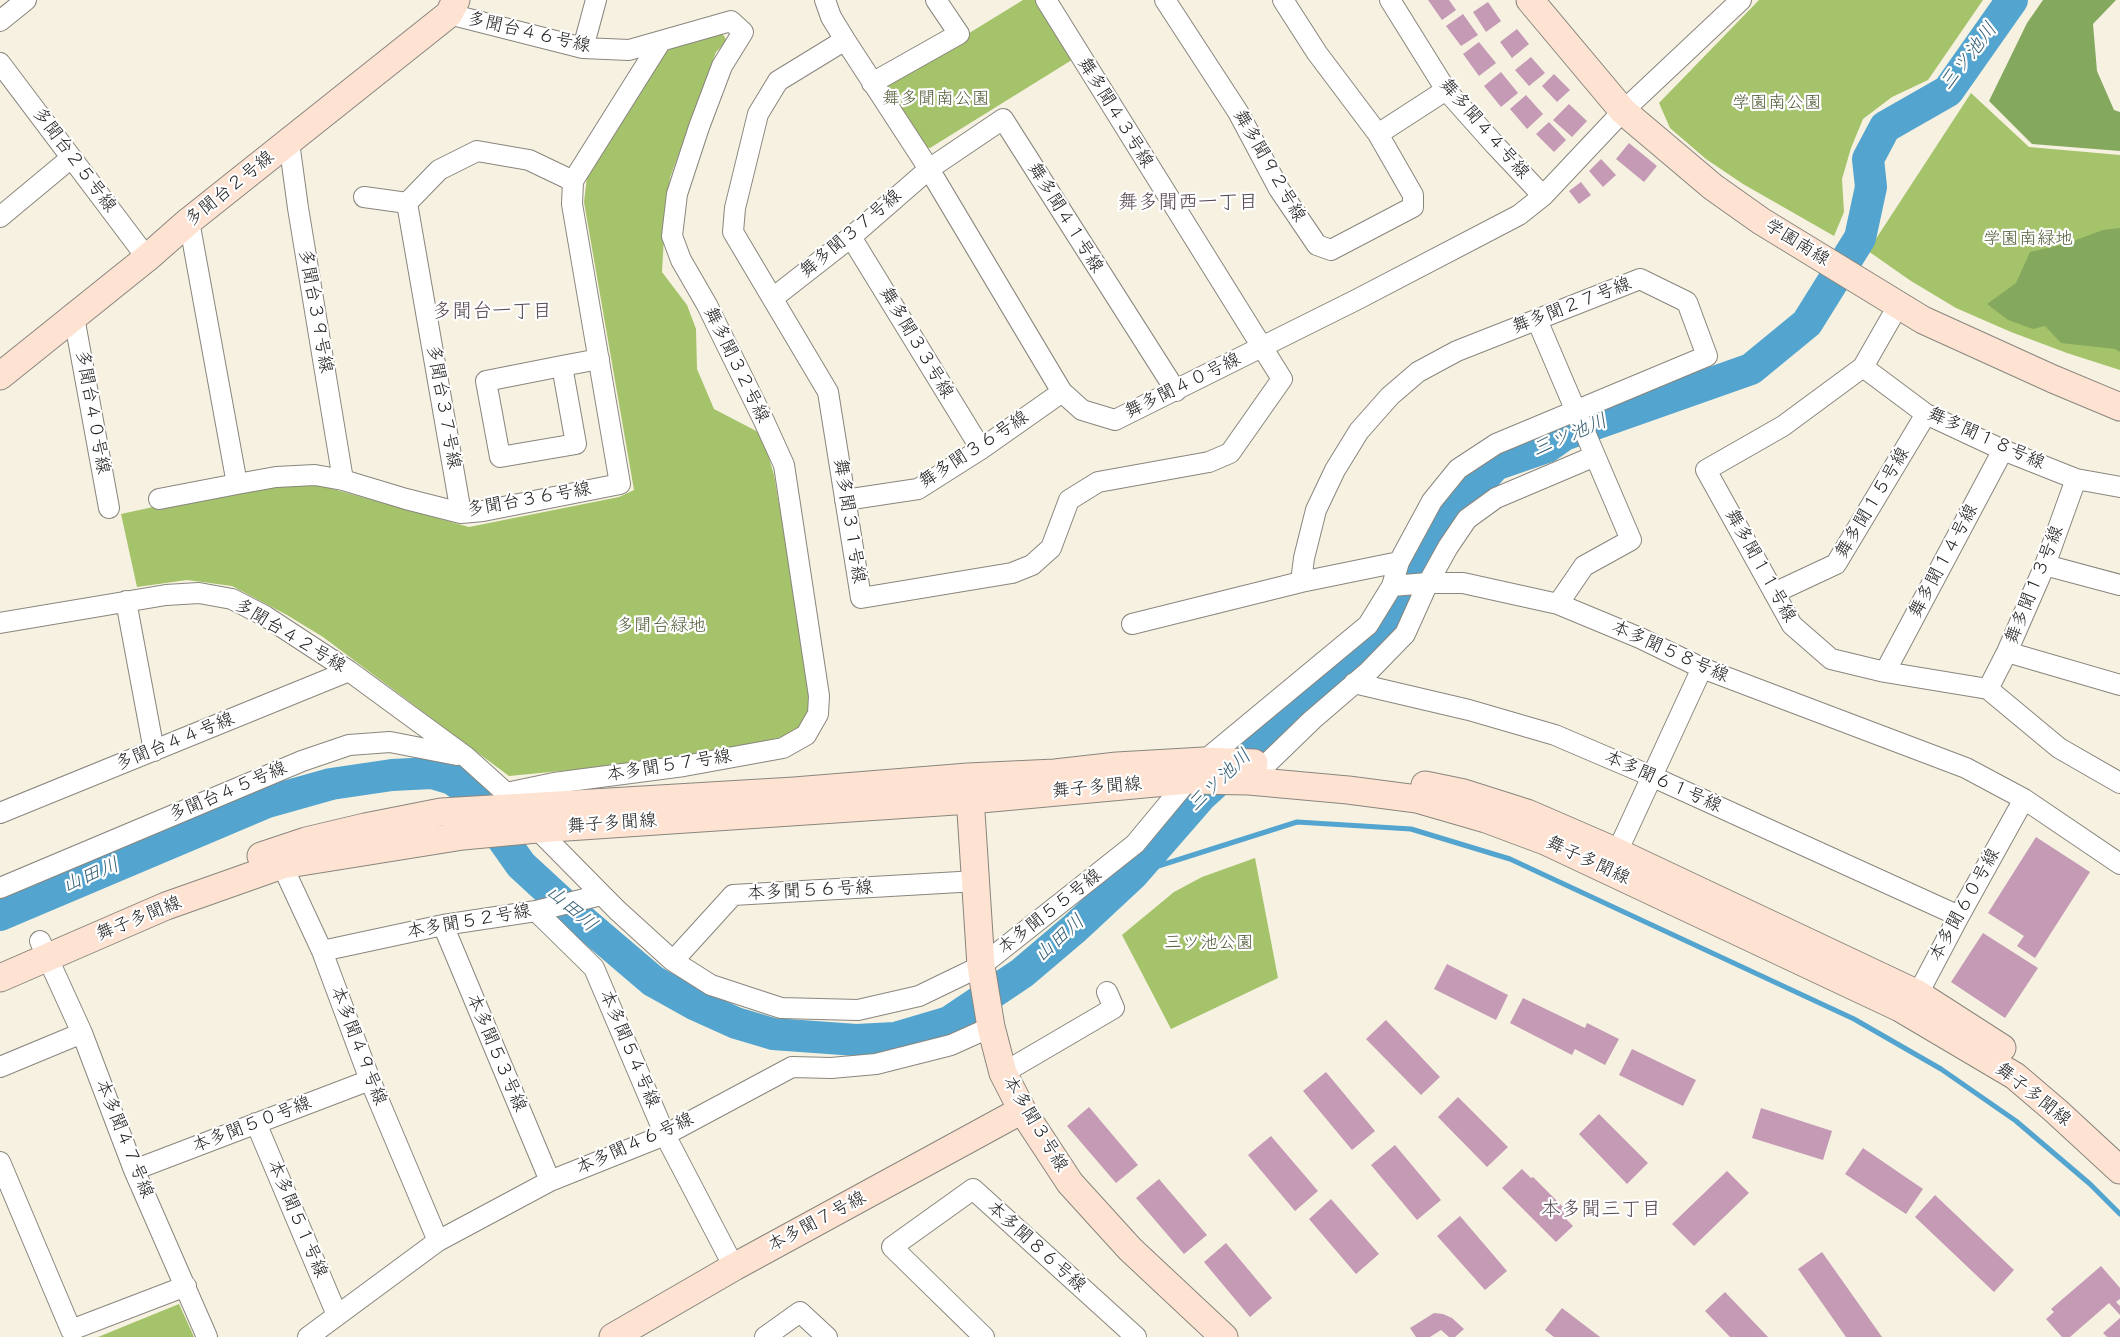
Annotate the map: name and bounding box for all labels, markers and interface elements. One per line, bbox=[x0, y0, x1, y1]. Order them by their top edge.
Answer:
street label: 多聞台４６号線 bbox=[465, 8, 593, 58]
water label: 三ツ池川 bbox=[1935, 18, 2003, 96]
street label: 舞多聞４３号線 bbox=[1072, 54, 1158, 172]
street label: 舞多聞４４号線 bbox=[1435, 74, 1533, 184]
park label: 舞多聞南公園 bbox=[882, 88, 990, 110]
park label: 学園南公園 bbox=[1732, 92, 1822, 114]
street label: 多聞台２５号線 bbox=[27, 103, 121, 217]
street label: 舞多聞９２号線 bbox=[1228, 106, 1310, 226]
street label: 多聞台２号線 bbox=[181, 147, 279, 231]
street label: 舞多聞４１号線 bbox=[1022, 159, 1108, 277]
street label: 舞多聞３７号線 bbox=[796, 185, 906, 283]
district label: 舞多聞西一丁目 bbox=[1118, 191, 1258, 215]
street label: 学園南線 bbox=[1761, 215, 1833, 271]
park label: 学園南緑地 bbox=[1983, 228, 2073, 250]
street label: 多聞台３９号線 bbox=[293, 247, 337, 375]
street label: 舞多聞２７号線 bbox=[1509, 273, 1635, 339]
street label: 舞多聞３３号線 bbox=[874, 283, 958, 403]
district label: 多聞台一丁目 bbox=[432, 300, 552, 324]
street label: 舞多聞３２号線 bbox=[699, 304, 773, 426]
street label: 多聞台３７号線 bbox=[421, 343, 465, 471]
street label: 多聞台４０号線 bbox=[70, 348, 114, 476]
street label: 舞多聞４０号線 bbox=[1122, 349, 1244, 423]
street label: 舞多聞１８号線 bbox=[1924, 404, 2048, 474]
street label: 舞多聞３６号線 bbox=[915, 407, 1033, 493]
water label: 三ツ池川 bbox=[1528, 409, 1612, 463]
street label: 舞多聞１５号線 bbox=[1831, 443, 1915, 563]
street label: 舞多聞３１号線 bbox=[828, 457, 870, 585]
street label: 多聞台３６号線 bbox=[465, 478, 593, 522]
street label: 舞多聞１４号線 bbox=[1905, 500, 1983, 622]
street label: 舞多聞１１号線 bbox=[1720, 506, 1800, 626]
street label: 舞多聞１３号線 bbox=[2001, 523, 2069, 647]
street label: 多聞台４２号線 bbox=[230, 594, 350, 678]
park label: 多聞台緑地 bbox=[616, 615, 706, 637]
street label: 本多聞５８号線 bbox=[1608, 617, 1732, 687]
street label: 多聞台４４号線 bbox=[113, 708, 237, 776]
street label: 本多聞５７号線 bbox=[605, 745, 733, 787]
water label: 三ツ池川 bbox=[1183, 745, 1257, 817]
street label: 本多聞６１号線 bbox=[1601, 747, 1725, 817]
street label: 多聞台４５号線 bbox=[166, 757, 290, 827]
street label: 舞子多聞線 bbox=[1051, 773, 1143, 803]
street label: 舞子多聞線 bbox=[566, 810, 658, 838]
street label: 舞子多聞線 bbox=[1543, 832, 1633, 890]
street label: 本多聞６０号線 bbox=[1925, 845, 2005, 965]
water label: 山田川 bbox=[59, 853, 123, 899]
street label: 本多聞５５号線 bbox=[994, 865, 1106, 959]
street label: 本多聞５６号線 bbox=[747, 877, 873, 905]
water label: 山田川 bbox=[540, 880, 602, 938]
street label: 舞子多聞線 bbox=[93, 892, 185, 946]
street label: 本多聞５２号線 bbox=[405, 900, 533, 944]
water label: 山田川 bbox=[1030, 910, 1090, 968]
park label: 三ツ池公園 bbox=[1164, 932, 1254, 954]
street label: 本多聞４９号線 bbox=[325, 983, 391, 1109]
street label: 本多聞５４号線 bbox=[594, 987, 664, 1111]
street label: 本多聞５３号線 bbox=[461, 991, 531, 1115]
street label: 舞子多聞線 bbox=[1991, 1059, 2075, 1131]
street label: 本多聞３号線 bbox=[998, 1072, 1072, 1176]
street label: 本多聞４７号線 bbox=[90, 1077, 158, 1201]
street label: 本多聞５０号線 bbox=[189, 1092, 315, 1158]
street label: 本多聞４６号線 bbox=[573, 1109, 697, 1179]
street label: 本多聞５１号線 bbox=[262, 1157, 332, 1281]
street label: 本多聞７号線 bbox=[764, 1187, 870, 1257]
street label: 本多聞８６号線 bbox=[982, 1197, 1090, 1297]
district label: 本多聞三丁目 bbox=[1541, 1198, 1661, 1222]

